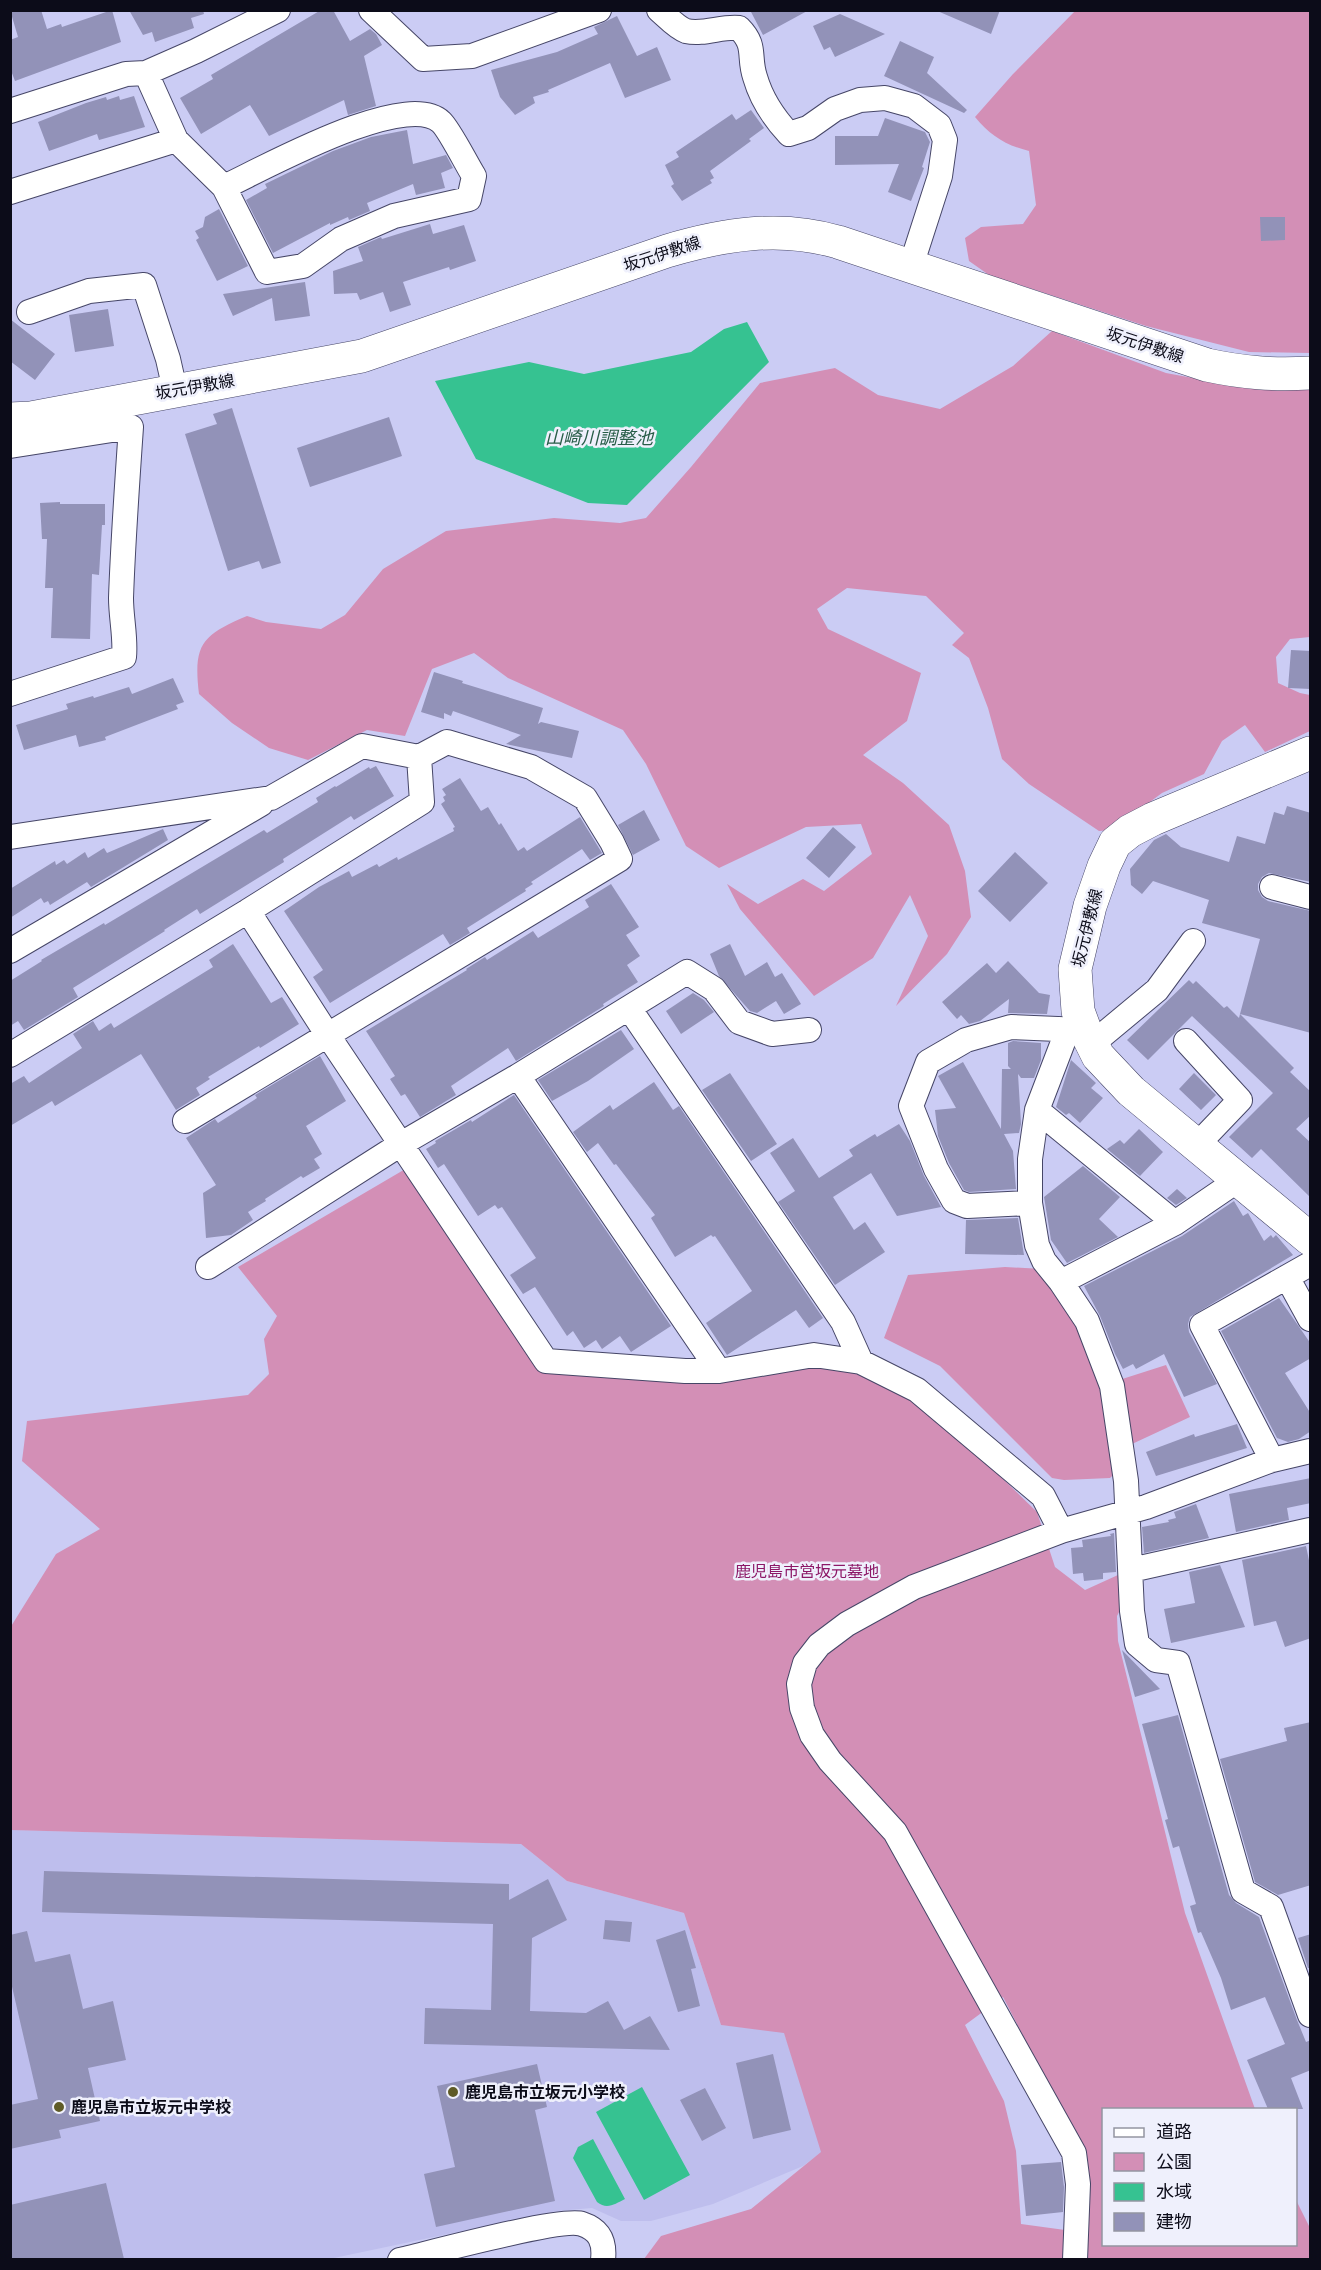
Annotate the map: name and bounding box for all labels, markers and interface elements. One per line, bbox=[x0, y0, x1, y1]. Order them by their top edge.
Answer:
street label: 坂元伊敷線 bbox=[621, 233, 703, 275]
street label: 坂元伊敷線 bbox=[1104, 324, 1186, 366]
street label: 坂元伊敷線 bbox=[154, 371, 236, 403]
water label: 山崎川調整池 bbox=[545, 427, 655, 448]
street label: 坂元伊敷線 bbox=[1068, 887, 1106, 969]
park label: 鹿児島市営坂元墓地 bbox=[735, 1562, 879, 1581]
place label: 鹿児島市立坂元小学校 bbox=[465, 2083, 625, 2102]
marker: 鹿児島市立坂元小学校 bbox=[446, 2085, 460, 2099]
place label: 鹿児島市立坂元中学校 bbox=[71, 2098, 231, 2117]
marker: 鹿児島市立坂元中学校 bbox=[52, 2100, 66, 2114]
legend bbox=[1102, 2108, 1297, 2246]
text: 道路 bbox=[1156, 2121, 1192, 2142]
text: 公園 bbox=[1156, 2151, 1192, 2172]
text: 水域 bbox=[1156, 2181, 1192, 2202]
text: 建物 bbox=[1156, 2211, 1192, 2232]

